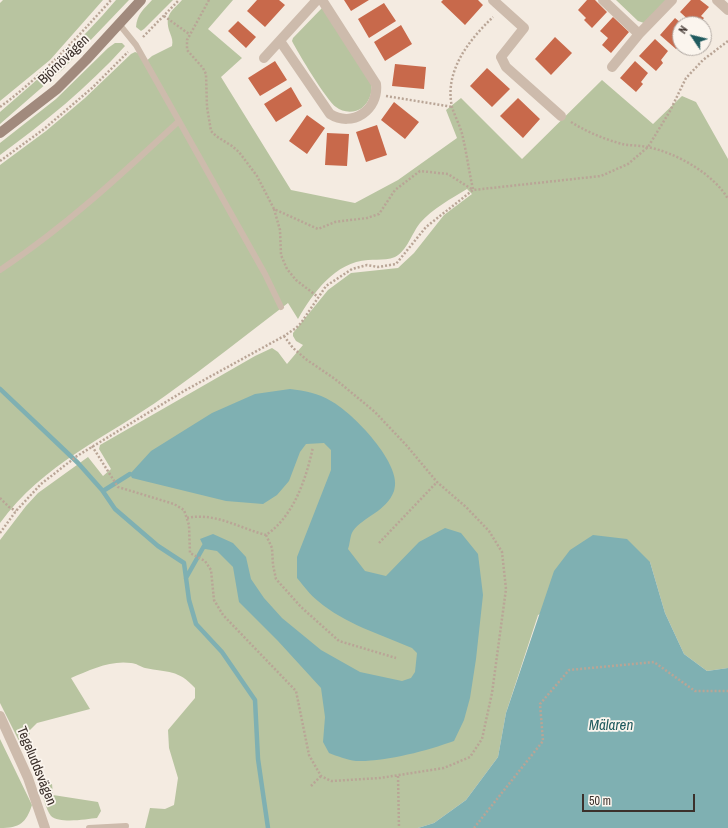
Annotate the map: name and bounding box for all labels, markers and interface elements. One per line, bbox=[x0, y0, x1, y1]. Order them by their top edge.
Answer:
north arrow bbox=[672, 16, 712, 56]
text: N bbox=[675, 23, 691, 36]
street label: Björnövägen bbox=[35, 32, 93, 88]
water label: Mälaren bbox=[589, 717, 633, 735]
street label: Tegeluddsvägen bbox=[13, 724, 59, 808]
scale bar bbox=[584, 786, 697, 812]
text: 50 m bbox=[589, 793, 611, 809]

